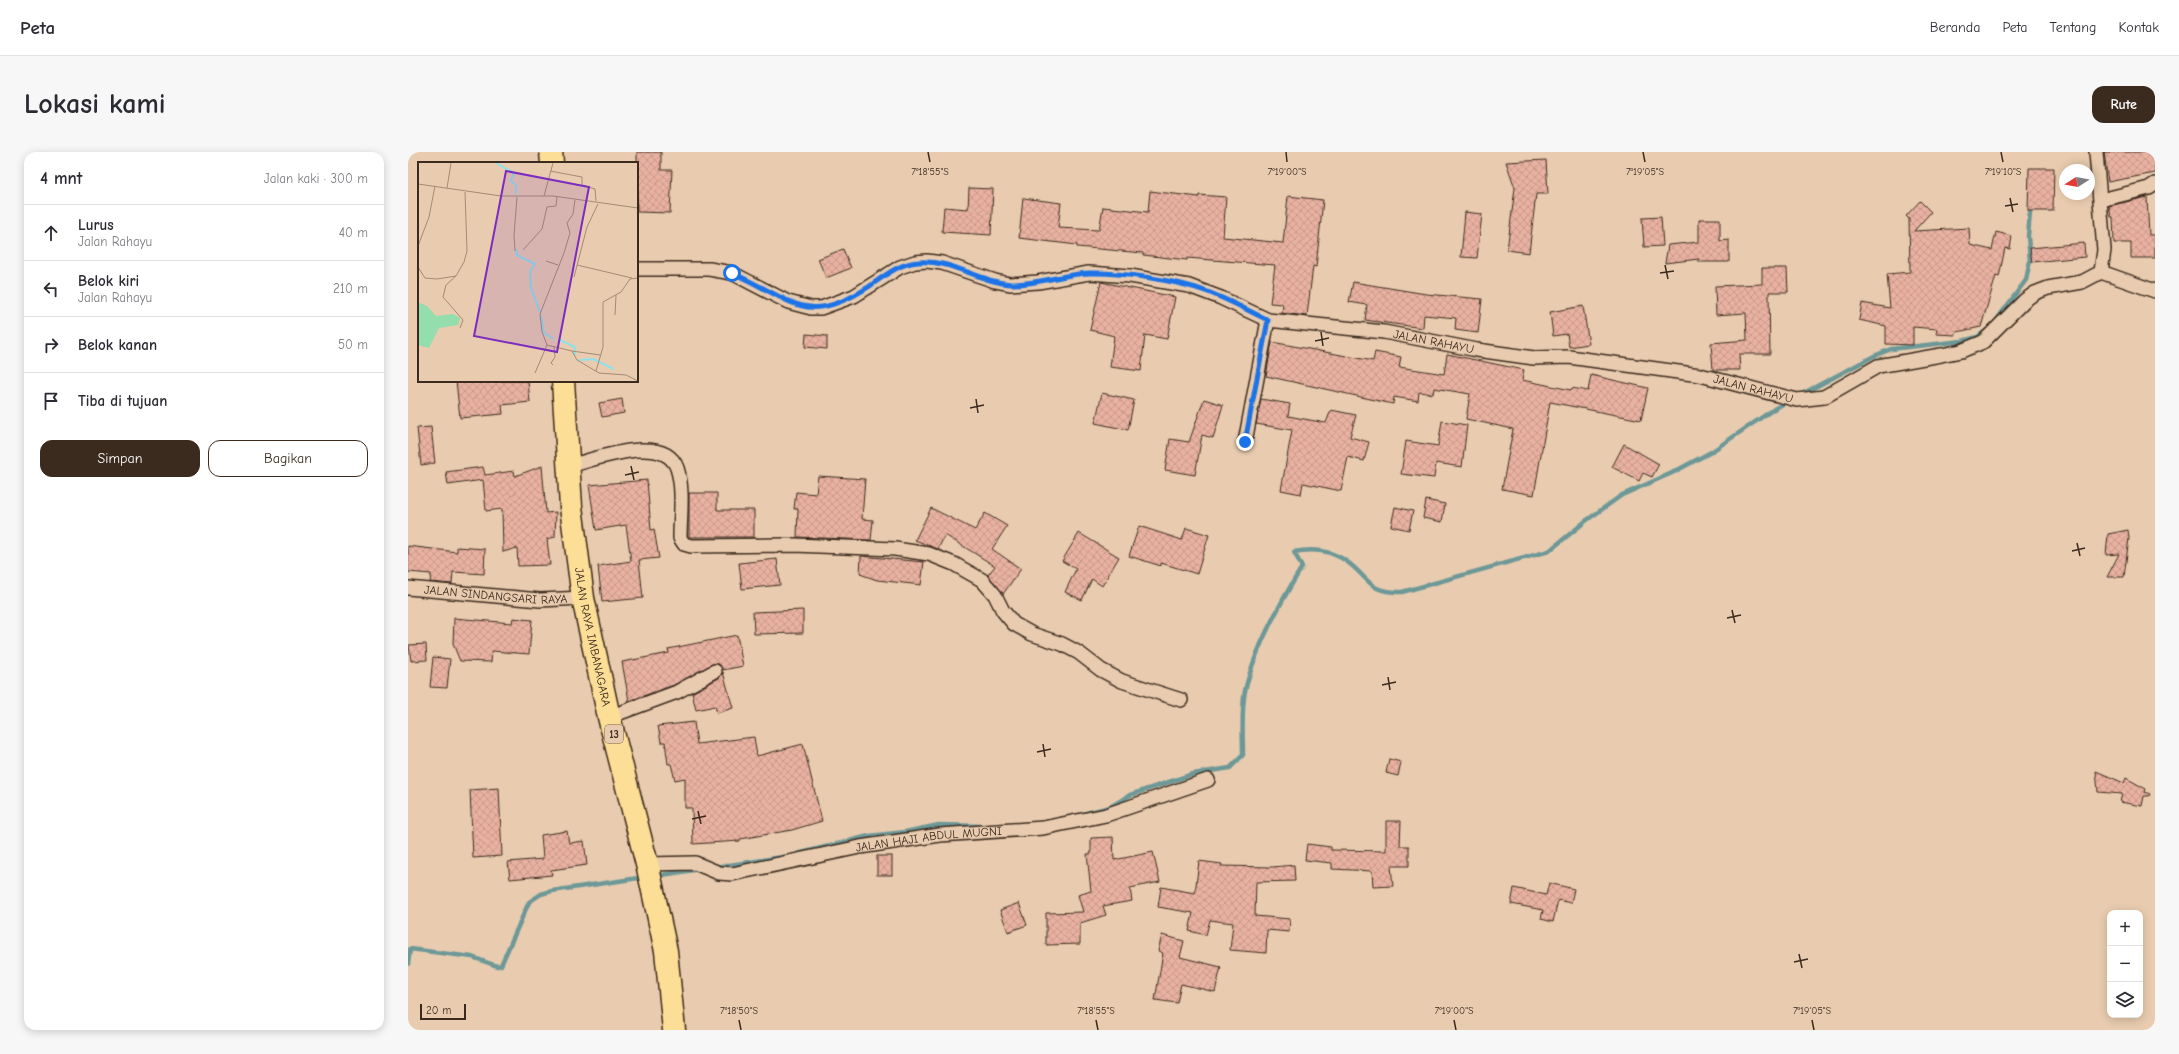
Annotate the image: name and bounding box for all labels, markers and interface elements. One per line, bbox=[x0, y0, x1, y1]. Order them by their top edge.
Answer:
text: Peta bbox=[20, 17, 55, 39]
text: Beranda bbox=[1930, 19, 1980, 36]
text: Peta bbox=[2002, 19, 2027, 36]
text: Tentang bbox=[2049, 19, 2096, 36]
text: Kontak bbox=[2118, 19, 2159, 36]
button: Rute bbox=[2092, 86, 2155, 123]
text: Lokasi kami bbox=[24, 88, 166, 120]
inset map bbox=[418, 162, 638, 382]
north arrow bbox=[2059, 164, 2095, 200]
text: 7°18'55"S bbox=[911, 166, 949, 178]
text: 7°19'00"S bbox=[1268, 166, 1307, 178]
text: 7°19'05"S bbox=[1626, 166, 1665, 178]
text: 7°19'10"S bbox=[1985, 166, 2022, 178]
text: 4 mnt bbox=[40, 169, 82, 188]
text: Jalan kaki · 300 m bbox=[264, 171, 368, 186]
text: Lurus bbox=[78, 216, 114, 234]
icon: ahead bbox=[40, 222, 62, 244]
text: 40 m bbox=[339, 225, 368, 240]
text: Jalan Rahayu bbox=[78, 234, 152, 249]
route start bbox=[723, 264, 741, 282]
text: Belok kiri bbox=[78, 272, 139, 290]
icon: left bbox=[40, 278, 62, 300]
text: 210 m bbox=[333, 281, 368, 296]
text: Jalan Rahayu bbox=[78, 290, 152, 305]
street label: JALAN RAHAYU bbox=[1392, 327, 1475, 356]
icon: right bbox=[40, 334, 62, 356]
text: Belok kanan bbox=[78, 336, 157, 354]
text: 50 m bbox=[338, 337, 368, 352]
street label: JALAN RAHAYU bbox=[1712, 372, 1795, 406]
icon: arrive bbox=[40, 390, 62, 412]
text: Tiba di tujuan bbox=[78, 392, 167, 410]
route end bbox=[1236, 433, 1254, 451]
button: Simpan bbox=[40, 440, 200, 477]
button: Bagikan bbox=[208, 440, 368, 477]
street label: JALAN RAYA IMBANAGARA bbox=[572, 567, 613, 708]
street label: JALAN SINDANGSARI RAYA bbox=[424, 582, 568, 607]
road number: 13 bbox=[605, 725, 623, 743]
street label: JALAN HAJI ABDUL MUGNI bbox=[854, 824, 1002, 855]
map controls bbox=[2107, 910, 2143, 1018]
button: + bbox=[2107, 910, 2143, 946]
button: − bbox=[2107, 946, 2143, 982]
button: layers bbox=[2107, 982, 2143, 1018]
scale bar bbox=[420, 1002, 466, 1021]
text: 20 m bbox=[426, 1004, 451, 1017]
text: 7°18'50"S bbox=[720, 1005, 758, 1017]
text: 7°18'55"S bbox=[1077, 1005, 1115, 1017]
text: 7°19'00"S bbox=[1435, 1005, 1474, 1017]
text: 7°19'05"S bbox=[1793, 1005, 1832, 1017]

